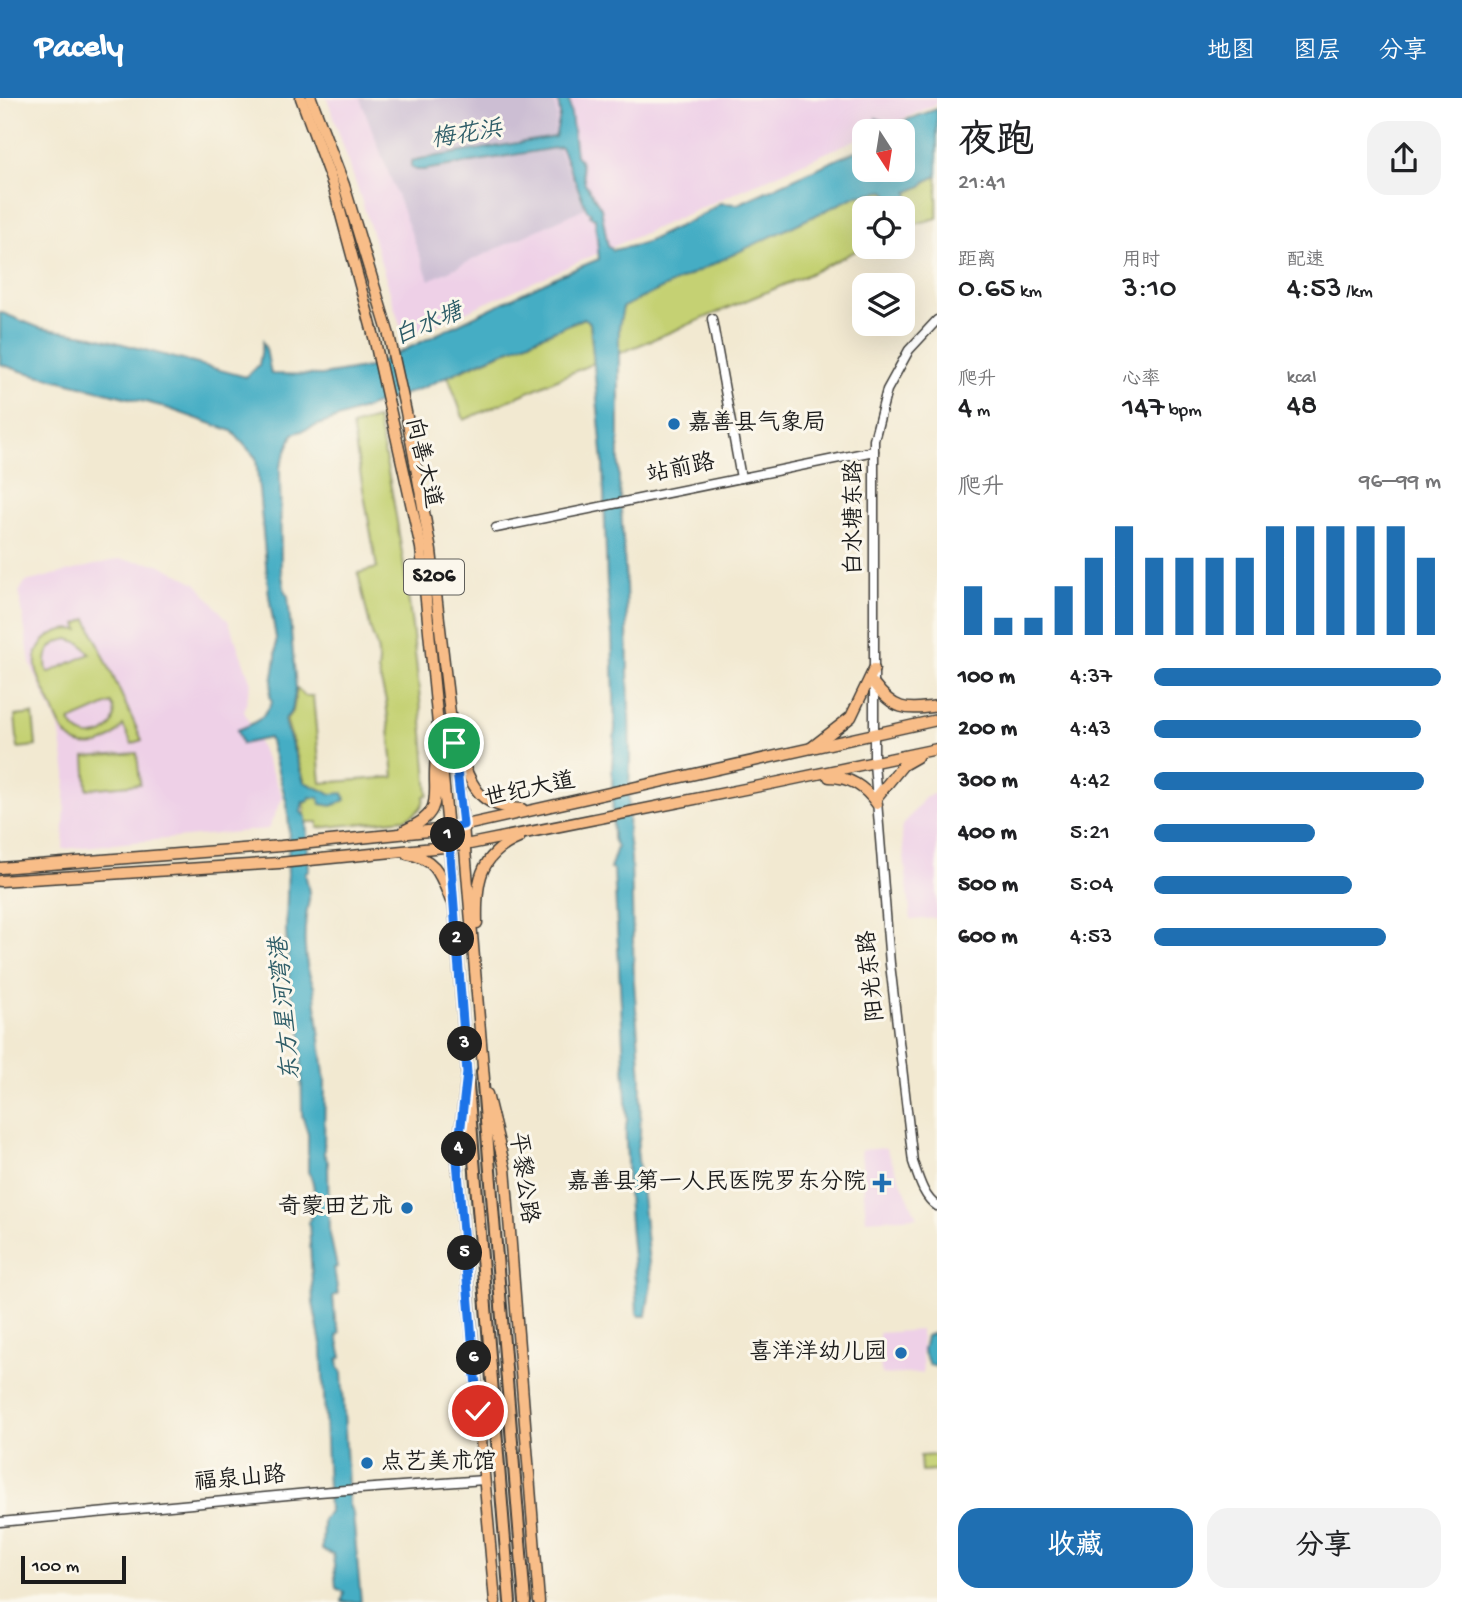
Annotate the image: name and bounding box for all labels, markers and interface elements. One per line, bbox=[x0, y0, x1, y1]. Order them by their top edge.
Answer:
text: Pacely bbox=[35, 30, 123, 68]
text: 地图 bbox=[1207, 38, 1255, 67]
text: 图层 bbox=[1293, 38, 1341, 67]
text: 分享 bbox=[1379, 38, 1427, 67]
water label: 梅花浜 bbox=[429, 115, 506, 156]
north arrow bbox=[852, 119, 915, 182]
map controls bbox=[852, 119, 915, 336]
button: share bbox=[1367, 121, 1441, 195]
text: 夜跑 bbox=[958, 122, 1034, 166]
text: 21:41 bbox=[958, 170, 1006, 197]
button: locate bbox=[852, 196, 915, 259]
text: 距离 bbox=[958, 250, 996, 273]
text: 用时 bbox=[1122, 250, 1160, 273]
text: 配速 bbox=[1287, 250, 1325, 273]
button: layers bbox=[852, 273, 915, 336]
text: 0.65 bbox=[958, 273, 1015, 308]
text: 3:10 bbox=[1122, 273, 1176, 308]
text: 4:53 bbox=[1287, 273, 1342, 308]
text: km bbox=[1015, 281, 1042, 304]
text: /km bbox=[1342, 281, 1373, 304]
water label: 白水塘 bbox=[390, 296, 471, 353]
text: kcal bbox=[1287, 367, 1316, 390]
text: 爬升 bbox=[958, 369, 996, 392]
text: 心率 bbox=[1122, 369, 1160, 392]
text: 48 bbox=[1287, 390, 1317, 425]
text: 4 bbox=[958, 392, 972, 427]
text: 147 bbox=[1122, 392, 1164, 427]
text: m bbox=[972, 400, 990, 423]
text: bpm bbox=[1164, 400, 1202, 423]
place label: 嘉善县气象局 bbox=[688, 409, 826, 438]
street label: 向善大道 bbox=[398, 415, 447, 511]
marker: 嘉善县气象局 bbox=[666, 416, 682, 432]
street label: 站前路 bbox=[644, 449, 718, 490]
street label: 白水塘东路 bbox=[841, 461, 869, 576]
text: 96–99 m bbox=[1359, 469, 1441, 496]
text: 爬升 bbox=[958, 475, 1004, 502]
road number: S206 bbox=[404, 560, 464, 594]
text: 100 m bbox=[958, 664, 1015, 691]
text: 4:37 bbox=[1070, 664, 1112, 691]
pin bbox=[424, 713, 484, 773]
text: 200 m bbox=[958, 716, 1017, 743]
text: 4:43 bbox=[1070, 716, 1111, 743]
icon: arrive bbox=[435, 724, 473, 762]
street label: 世纪大道 bbox=[482, 767, 578, 814]
text: 300 m bbox=[958, 768, 1018, 795]
text: 4:42 bbox=[1070, 768, 1110, 795]
pin: 1 bbox=[430, 818, 466, 852]
text: 400 m bbox=[958, 820, 1017, 847]
text: 5:21 bbox=[1070, 820, 1110, 847]
text: 1 bbox=[444, 823, 451, 846]
text: 500 m bbox=[958, 872, 1018, 899]
text: 5:04 bbox=[1070, 872, 1113, 899]
pin: 2 bbox=[440, 922, 475, 956]
text: 600 m bbox=[958, 924, 1018, 951]
text: 4:53 bbox=[1070, 924, 1112, 951]
text: 2 bbox=[452, 927, 461, 950]
street label: 阳光东路 bbox=[854, 929, 891, 1023]
water label: 东方星河湾港 bbox=[265, 934, 308, 1082]
pin: 3 bbox=[448, 1026, 482, 1062]
text: 3 bbox=[460, 1032, 469, 1055]
street label: 平黎公路 bbox=[502, 1130, 543, 1225]
pin: 4 bbox=[442, 1132, 476, 1166]
text: 4 bbox=[454, 1137, 463, 1160]
place label: 嘉善县第一人民医院罗东分院 bbox=[567, 1169, 866, 1197]
marker: 嘉善县第一人民医院罗东分院 bbox=[872, 1173, 892, 1193]
place label: 奇蒙田艺术 bbox=[278, 1193, 393, 1222]
marker: 奇蒙田艺术 bbox=[399, 1200, 415, 1216]
pin: 5 bbox=[448, 1236, 482, 1270]
text: 5 bbox=[460, 1241, 470, 1264]
place label: 喜洋洋幼儿园 bbox=[749, 1339, 887, 1367]
pin: 6 bbox=[456, 1340, 491, 1376]
marker: 喜洋洋幼儿园 bbox=[893, 1345, 909, 1361]
text: 6 bbox=[469, 1346, 478, 1369]
pin bbox=[448, 1381, 508, 1441]
icon: check bbox=[459, 1392, 497, 1430]
place label: 点艺美术馆 bbox=[381, 1448, 496, 1477]
marker: 点艺美术馆 bbox=[359, 1455, 375, 1471]
street label: 福泉山路 bbox=[193, 1461, 287, 1497]
button: 收藏 bbox=[958, 1508, 1193, 1588]
button: 分享 bbox=[1207, 1508, 1441, 1588]
scale bar bbox=[21, 1553, 126, 1585]
text: 100 m bbox=[32, 1556, 79, 1579]

